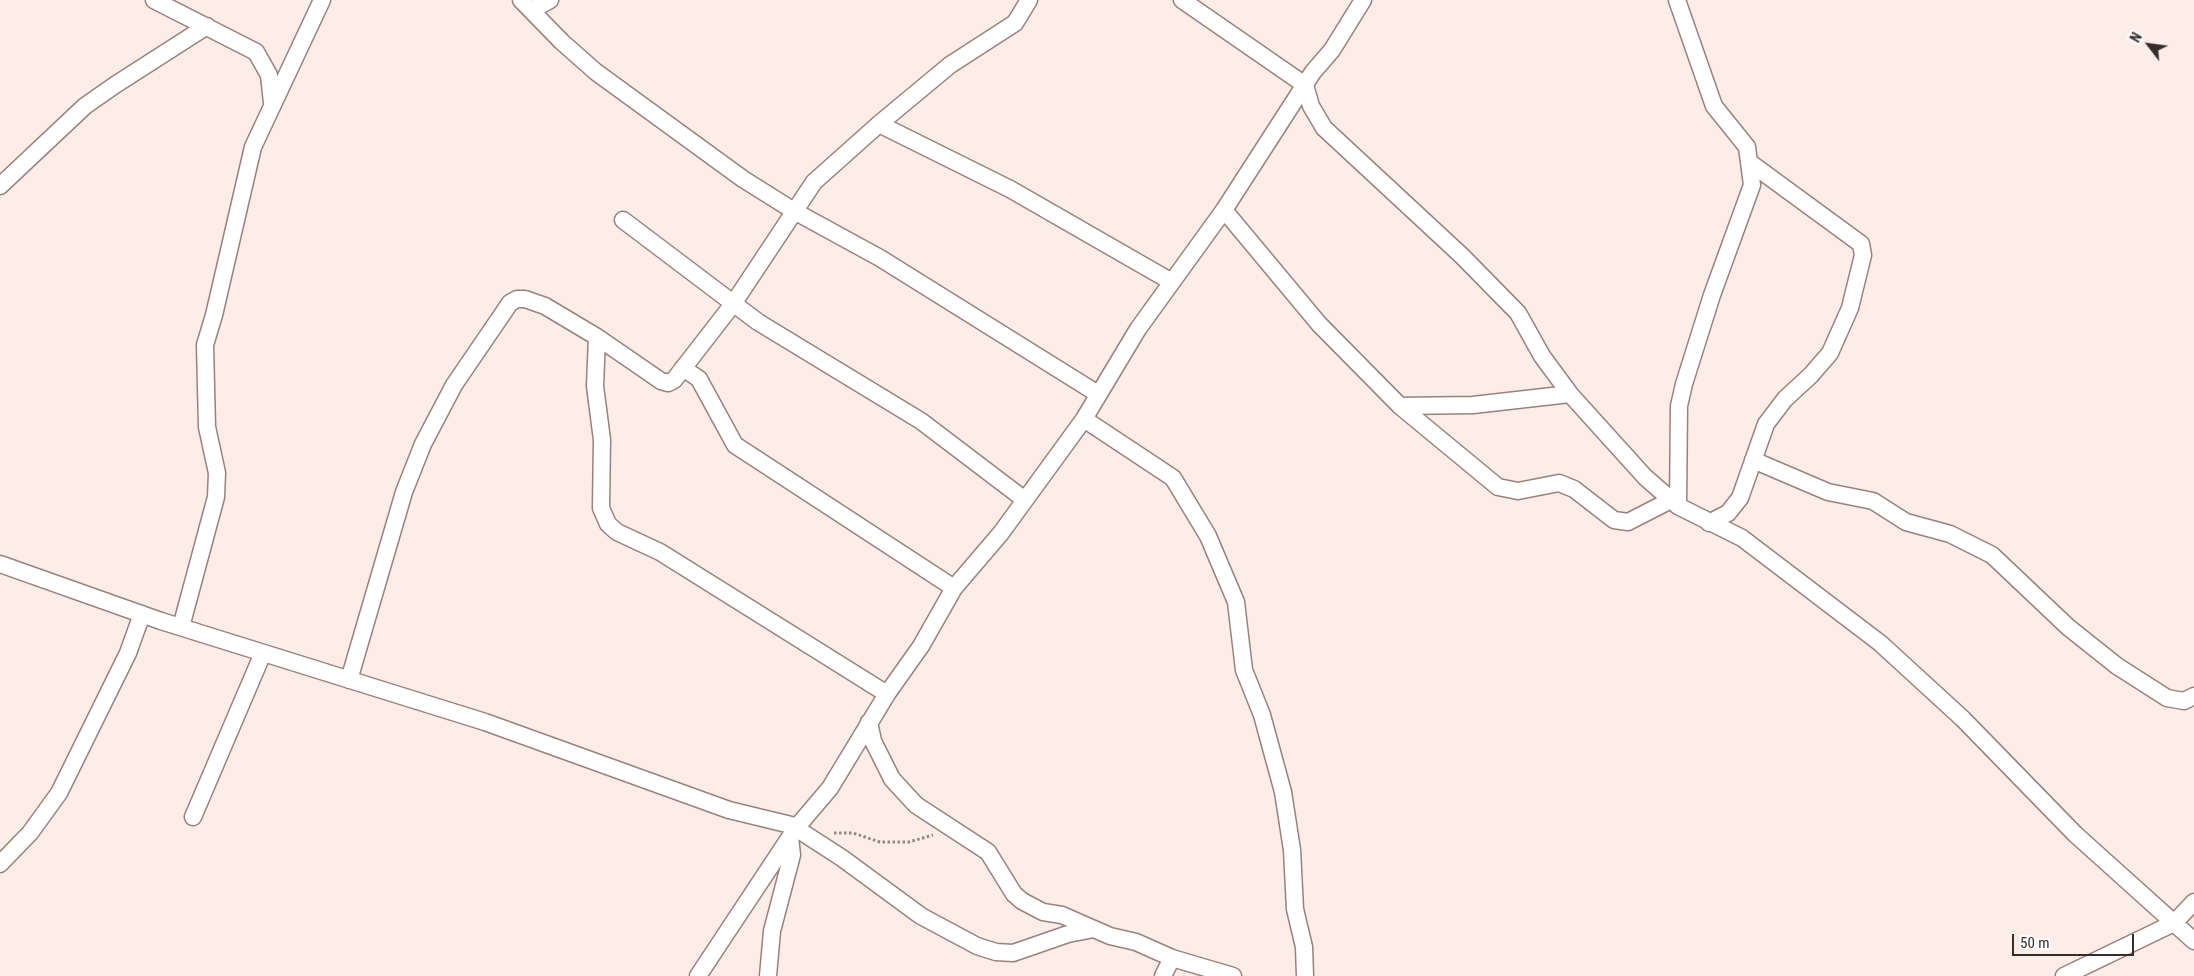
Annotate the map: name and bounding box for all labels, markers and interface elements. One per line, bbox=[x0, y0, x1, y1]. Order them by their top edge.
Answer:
north arrow bbox=[2124, 20, 2174, 70]
text: N bbox=[2127, 30, 2145, 45]
scale bar bbox=[2014, 924, 2136, 956]
text: 50 m bbox=[2020, 934, 2050, 952]

